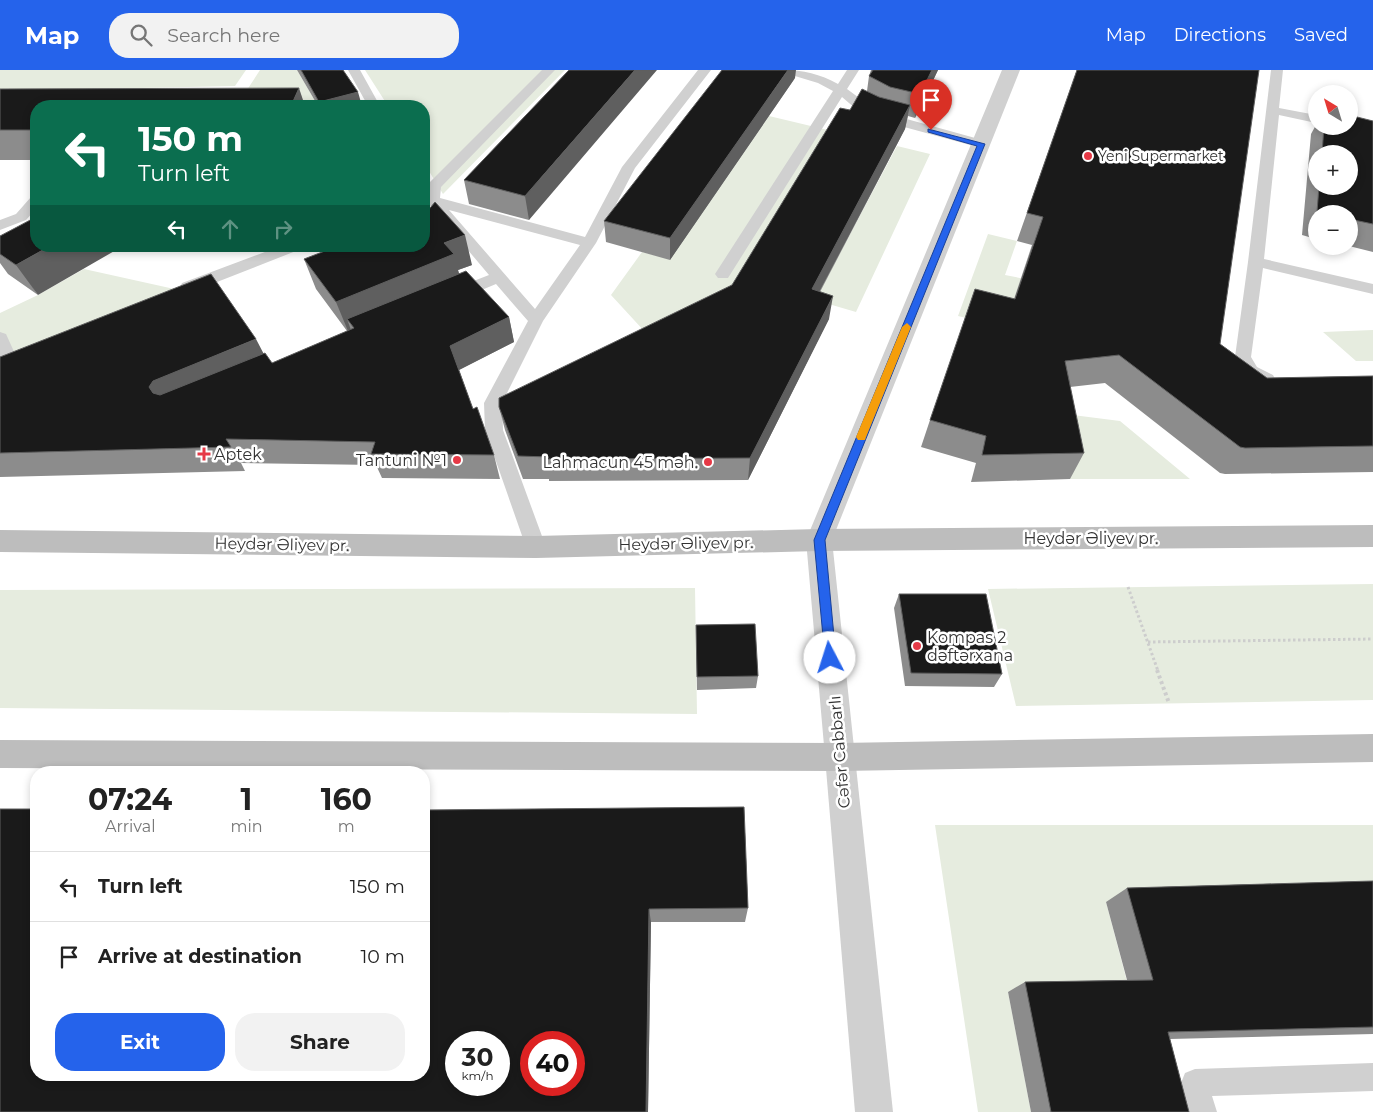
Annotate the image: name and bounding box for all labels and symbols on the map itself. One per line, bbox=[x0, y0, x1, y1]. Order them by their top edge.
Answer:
pin bbox=[910, 79, 952, 130]
north arrow bbox=[1308, 85, 1358, 135]
place label: Yeni Supermarket bbox=[1098, 147, 1224, 165]
marker: Yeni Supermarket bbox=[1082, 150, 1094, 162]
place label: Aptek bbox=[214, 445, 262, 464]
marker: Aptek bbox=[198, 448, 210, 460]
place label: Tantuni №1 bbox=[356, 451, 447, 470]
place label: Lahmacun 45 mәh. bbox=[542, 453, 698, 472]
marker: Tantuni №1 bbox=[451, 454, 463, 466]
marker: Lahmacun 45 mәh. bbox=[702, 456, 714, 468]
street label: Heydər Əliyev pr. bbox=[1023, 529, 1159, 548]
street label: Heydər Əliyev pr. bbox=[618, 533, 754, 554]
street label: Heydər Əliyev pr. bbox=[214, 534, 350, 555]
place label: Kompas 2 dəftərxana bbox=[927, 628, 1013, 665]
position arrow bbox=[803, 631, 855, 683]
marker: Kompas 2 dəftərxana bbox=[911, 640, 923, 652]
street label: Cəfər Cabbarlı bbox=[825, 695, 854, 809]
speed limit sign: 40 bbox=[520, 1031, 585, 1096]

